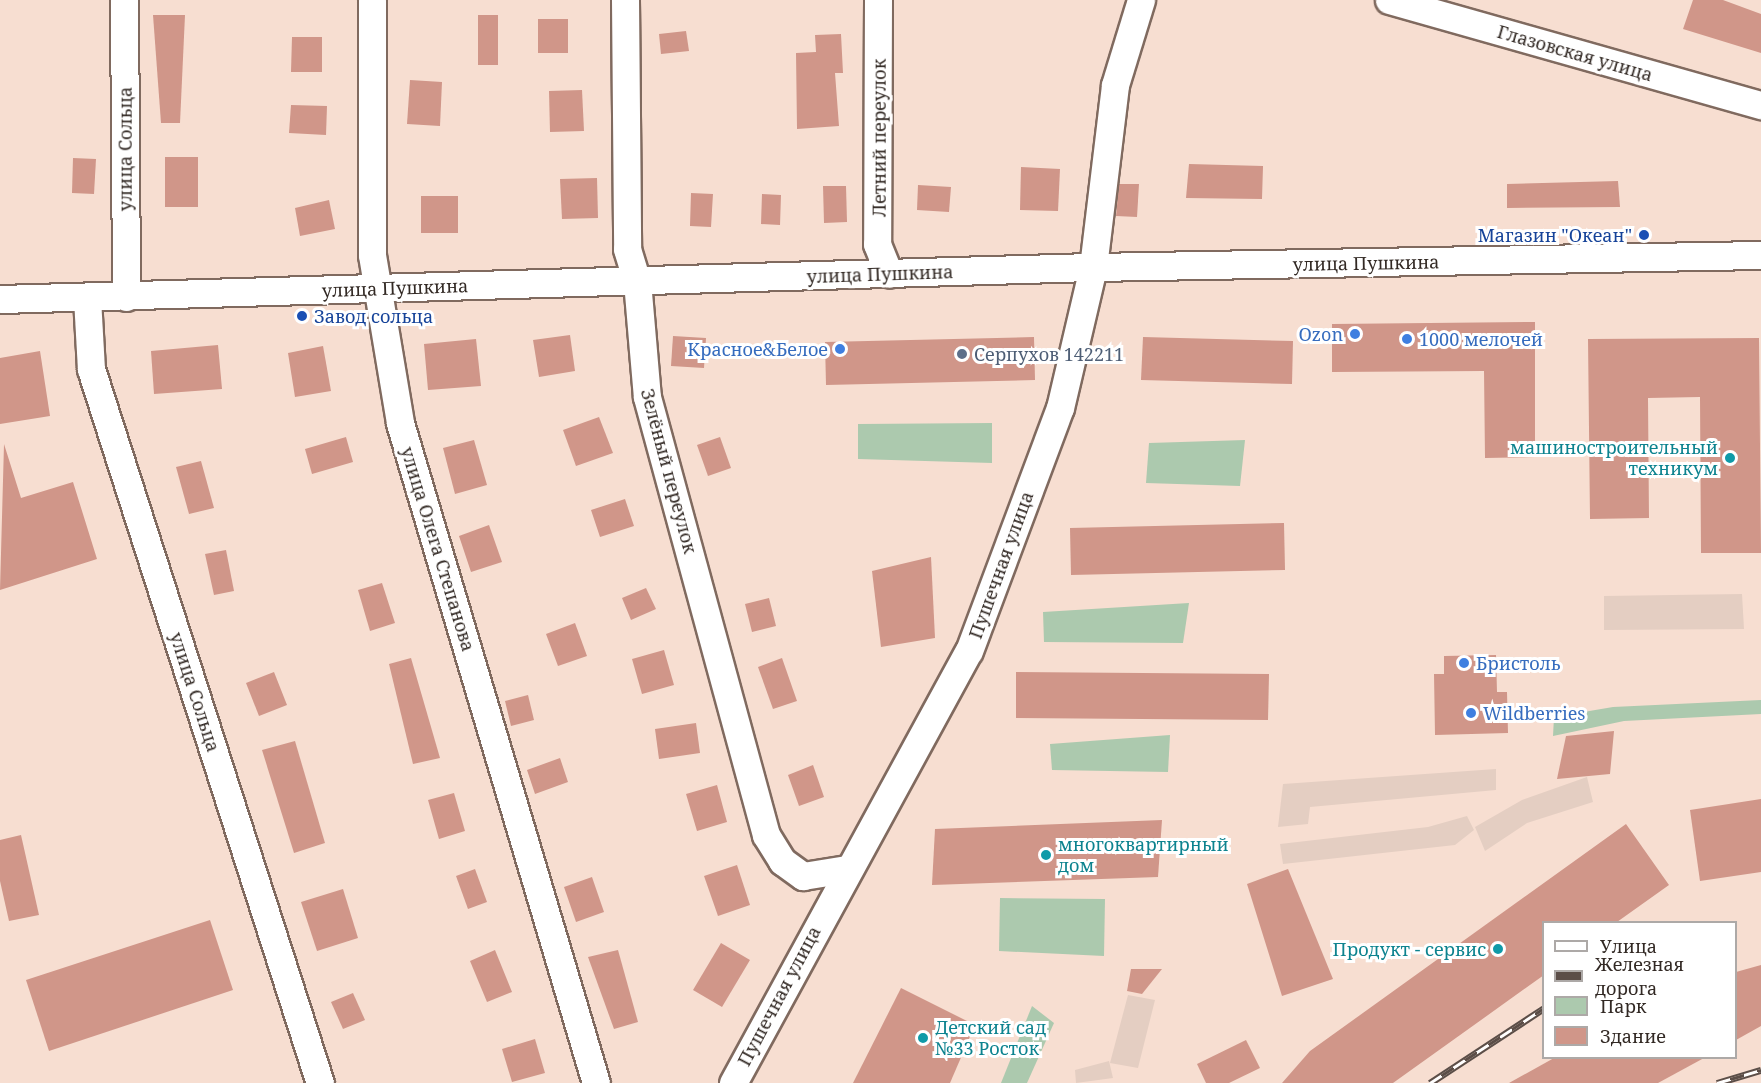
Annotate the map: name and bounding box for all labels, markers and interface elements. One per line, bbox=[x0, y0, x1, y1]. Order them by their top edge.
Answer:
street label: Глазовская улица bbox=[1495, 20, 1655, 86]
street label: Летний переулок bbox=[868, 59, 890, 217]
street label: улица Сольца bbox=[114, 87, 136, 211]
place label: Магазин "Океан" bbox=[1478, 224, 1632, 246]
marker: Магазин "Океан" bbox=[1637, 228, 1651, 242]
street label: улица Пушкина bbox=[1292, 251, 1440, 275]
street label: улица Пушкина bbox=[806, 261, 954, 287]
street label: улица Пушкина bbox=[321, 275, 469, 301]
place label: Завод сольца bbox=[314, 305, 433, 327]
marker: Завод сольца bbox=[295, 309, 309, 323]
place label: Ozon bbox=[1298, 323, 1343, 345]
marker: Ozon bbox=[1348, 327, 1362, 341]
place label: 1000 мелочей bbox=[1419, 328, 1543, 350]
marker: 1000 мелочей bbox=[1400, 332, 1414, 346]
place label: Красное&Белое bbox=[687, 338, 828, 360]
marker: Красное&Белое bbox=[833, 342, 847, 356]
place label: Серпухов 142211 bbox=[974, 343, 1124, 365]
marker: Серпухов 142211 bbox=[955, 347, 969, 361]
street label: Зелёный переулок bbox=[637, 386, 701, 556]
place label: машиностроительный техникум bbox=[1510, 437, 1718, 480]
street label: улица Олега Степанова bbox=[397, 444, 479, 654]
marker: машиностроительный техникум bbox=[1723, 451, 1737, 465]
street label: Пушечная улица bbox=[964, 488, 1038, 642]
street label: улица Сольца bbox=[165, 629, 225, 755]
place label: Бристоль bbox=[1476, 652, 1560, 674]
marker: Бристоль bbox=[1457, 656, 1471, 670]
place label: Wildberries bbox=[1483, 702, 1585, 724]
marker: Wildberries bbox=[1464, 706, 1478, 720]
place label: многоквартирный дом bbox=[1058, 834, 1229, 876]
marker: многоквартирный дом bbox=[1039, 848, 1053, 862]
legend bbox=[1542, 921, 1737, 1059]
street label: Пушечная улица bbox=[733, 922, 825, 1070]
text: Улица bbox=[1600, 934, 1657, 958]
place label: Продукт - сервис bbox=[1333, 938, 1486, 960]
marker: Продукт - сервис bbox=[1491, 942, 1505, 956]
text: Железная дорога bbox=[1595, 952, 1684, 1000]
text: Парк bbox=[1600, 994, 1647, 1018]
place label: Детский сад №33 Росток bbox=[935, 1017, 1046, 1060]
text: Здание bbox=[1600, 1024, 1666, 1048]
marker: Детский сад №33 Росток bbox=[916, 1031, 930, 1045]

